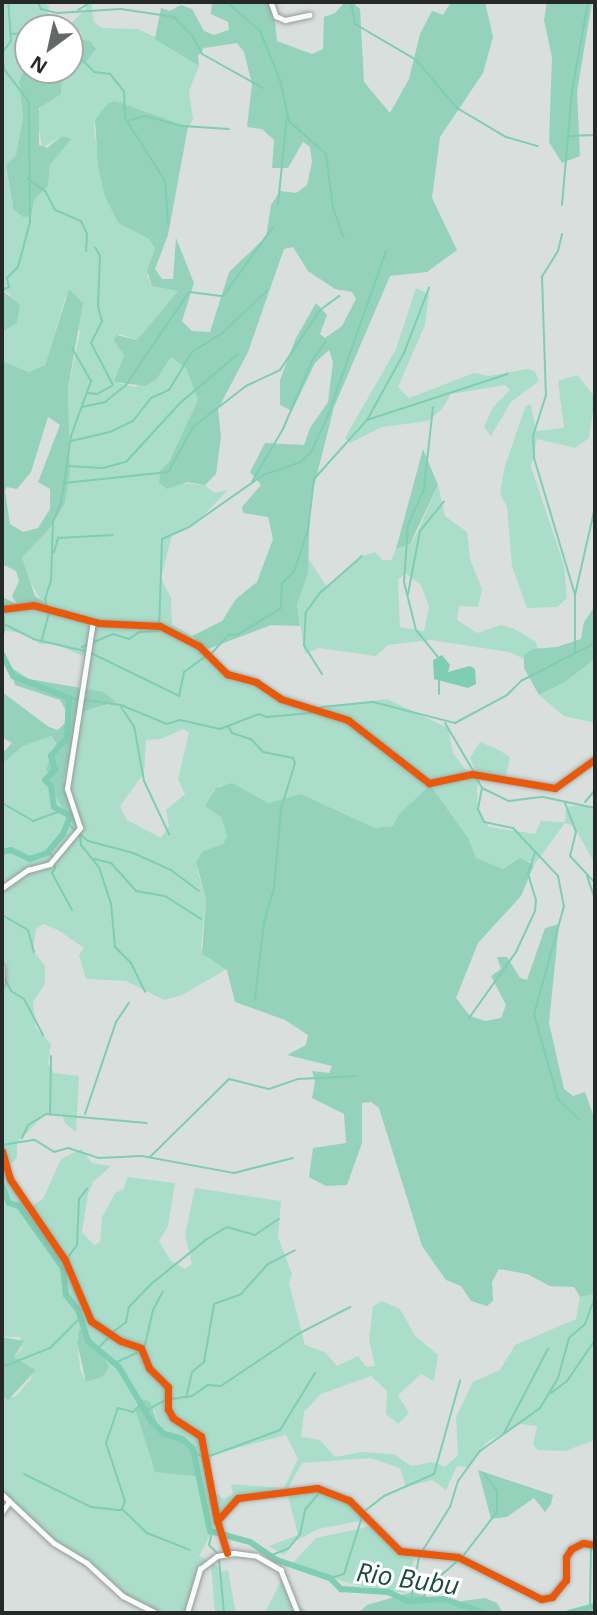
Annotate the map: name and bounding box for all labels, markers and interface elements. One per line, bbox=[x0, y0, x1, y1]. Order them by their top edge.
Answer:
north arrow bbox=[14, 14, 84, 84]
text: N bbox=[25, 50, 52, 80]
water label: Rio Bubu bbox=[355, 1556, 461, 1602]

